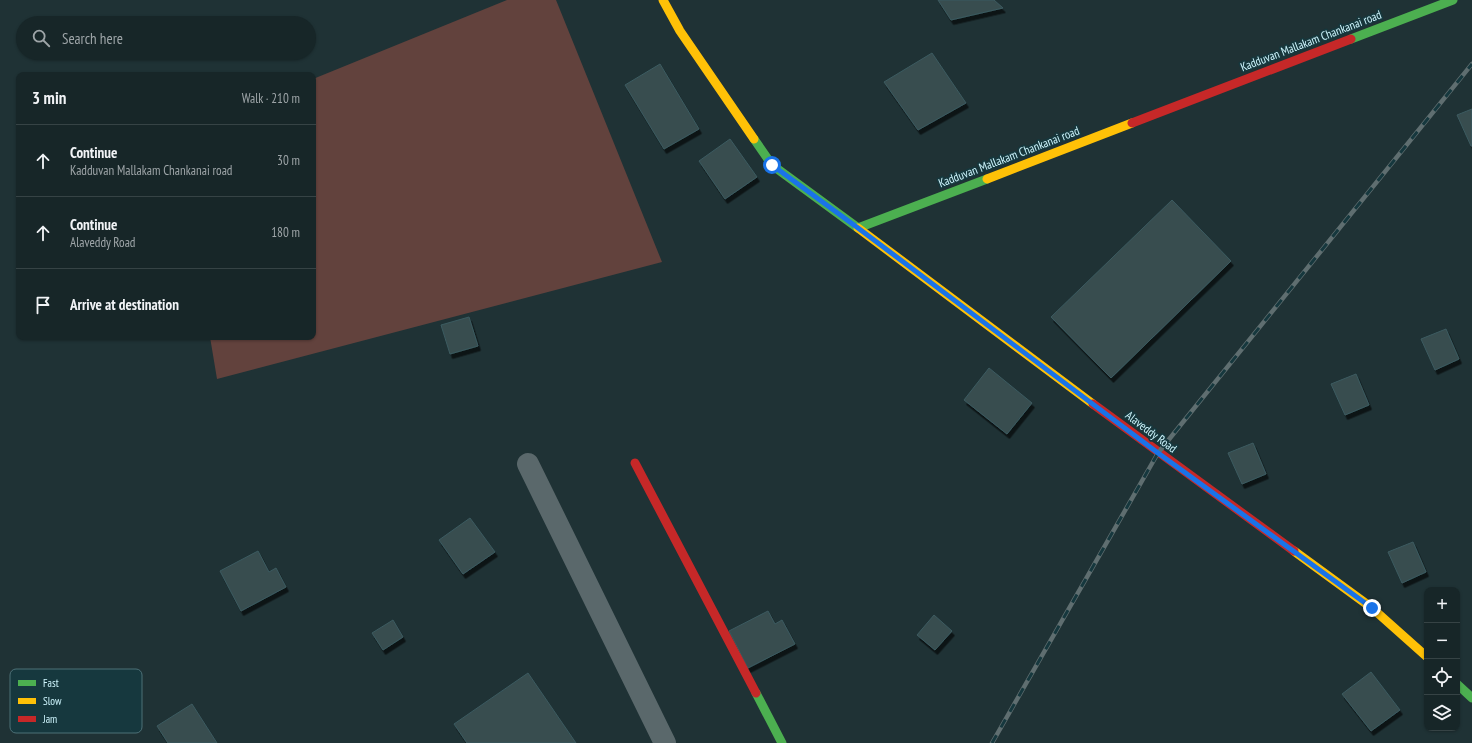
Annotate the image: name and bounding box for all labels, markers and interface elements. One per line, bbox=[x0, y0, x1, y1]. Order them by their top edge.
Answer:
street label: Kadduvan Mallakam Chankanai road bbox=[1238, 7, 1384, 74]
search box bbox=[16, 16, 316, 60]
icon: search bbox=[30, 27, 52, 49]
text: Search here bbox=[62, 29, 123, 48]
text: 3 min bbox=[32, 87, 66, 109]
text: Walk · 210 m bbox=[242, 90, 300, 107]
street label: Kadduvan Mallakam Chankanai road bbox=[936, 123, 1082, 190]
text: Continue bbox=[70, 143, 117, 162]
icon: ahead bbox=[32, 150, 54, 172]
text: 30 m bbox=[277, 152, 300, 169]
route start bbox=[763, 156, 781, 174]
text: Kadduvan Mallakam Chankanai road bbox=[70, 162, 232, 179]
text: Continue bbox=[70, 215, 117, 234]
icon: ahead bbox=[32, 222, 54, 244]
text: 180 m bbox=[271, 224, 300, 241]
text: Alaveddy Road bbox=[70, 234, 136, 251]
icon: arrive bbox=[32, 294, 54, 316]
text: Arrive at destination bbox=[70, 295, 179, 314]
street label: Alaveddy Road bbox=[1123, 407, 1180, 456]
map controls bbox=[1424, 587, 1460, 731]
button: + bbox=[1424, 587, 1460, 623]
route end bbox=[1363, 599, 1381, 617]
button: − bbox=[1424, 623, 1460, 659]
button: locate bbox=[1424, 659, 1460, 695]
legend bbox=[10, 669, 142, 733]
text: Fast bbox=[43, 676, 59, 690]
text: Slow bbox=[43, 694, 62, 708]
button: layers bbox=[1424, 695, 1460, 731]
text: Jam bbox=[42, 712, 57, 726]

